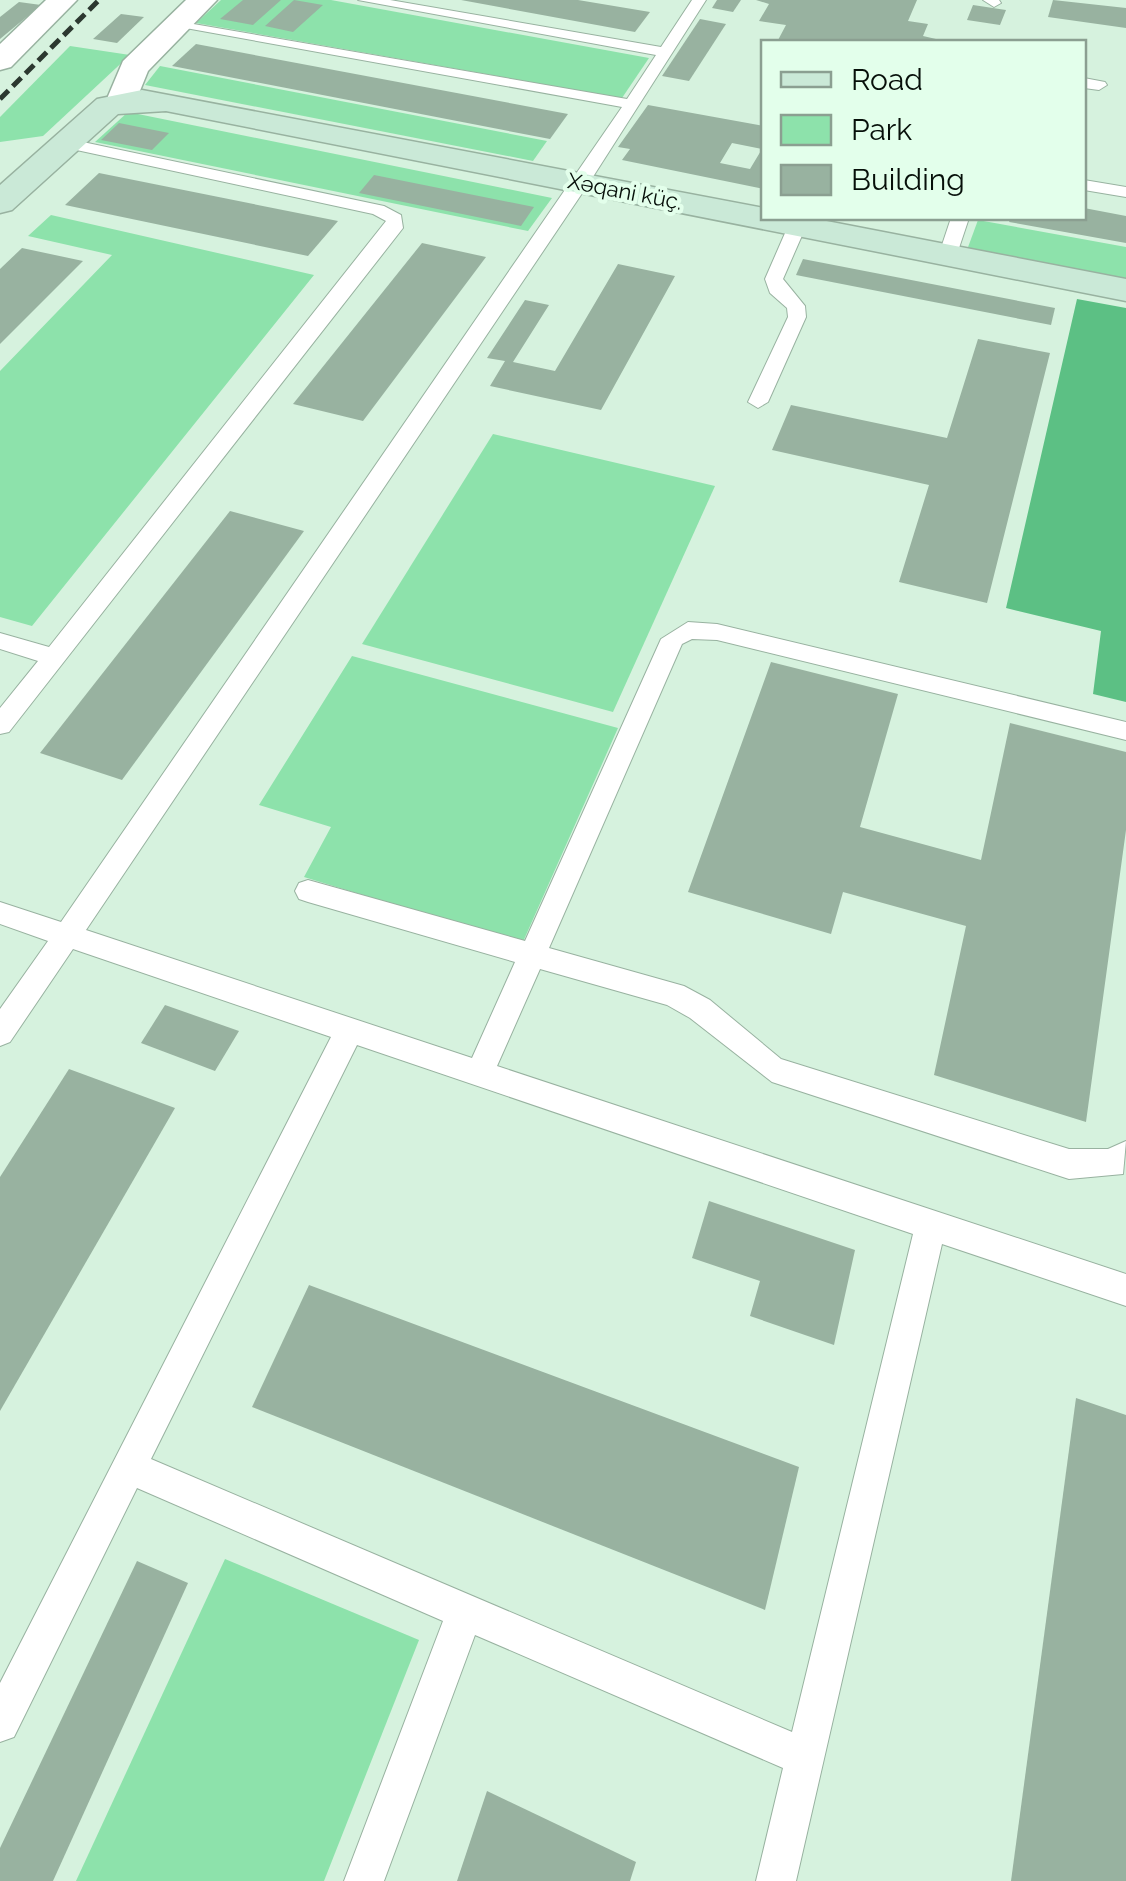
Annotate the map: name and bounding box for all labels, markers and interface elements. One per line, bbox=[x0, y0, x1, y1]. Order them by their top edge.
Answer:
legend bbox=[761, 40, 1086, 220]
text: Road bbox=[851, 62, 923, 97]
text: Park bbox=[851, 112, 912, 147]
text: Building bbox=[851, 162, 965, 197]
street label: Xəqani küç. bbox=[565, 167, 685, 215]

